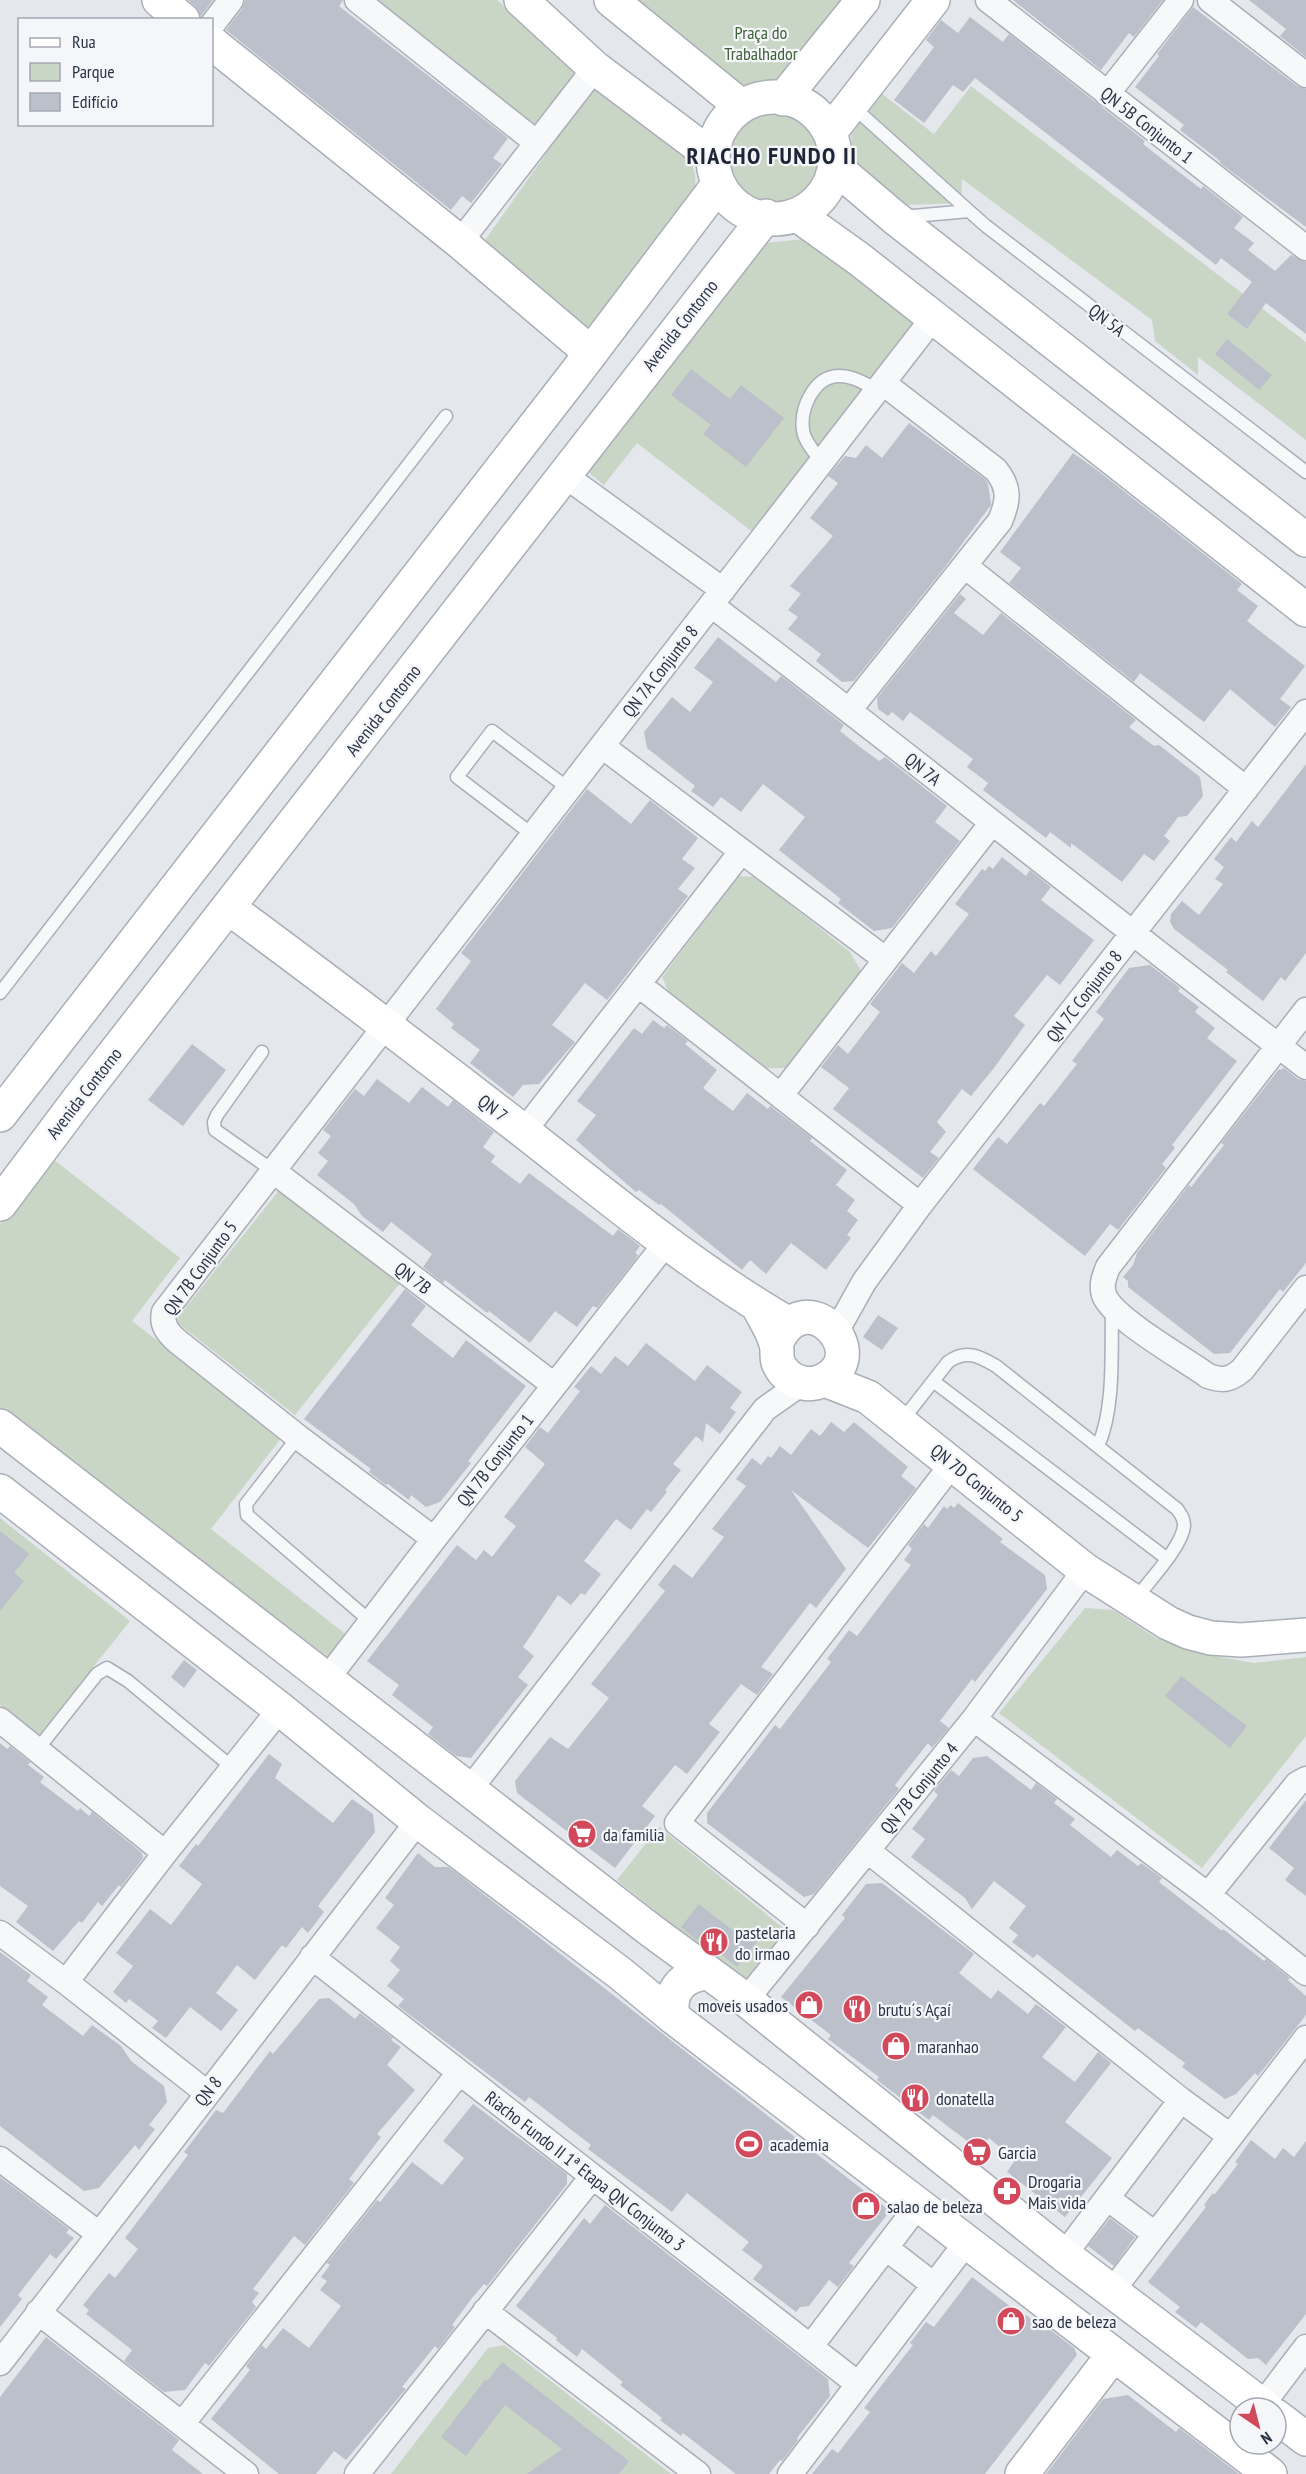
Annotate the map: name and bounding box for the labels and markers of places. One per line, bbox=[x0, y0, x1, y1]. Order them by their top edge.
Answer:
supermarket icon: da familia bbox=[566, 1818, 598, 1850]
place label: da familia bbox=[603, 1823, 665, 1846]
place label: pastelaria do irmao bbox=[735, 1921, 796, 1965]
restaurant icon: pastelaria do irmao bbox=[698, 1926, 730, 1958]
shop icon: moveis usados bbox=[793, 1989, 825, 2021]
restaurant icon: brutu´s Açaí bbox=[841, 1993, 873, 2025]
place label: moveis usados bbox=[698, 1994, 788, 2017]
place label: brutu´s Açaí bbox=[878, 1998, 951, 2021]
shop icon: maranhao bbox=[880, 2030, 912, 2062]
place label: maranhao bbox=[917, 2035, 979, 2058]
restaurant icon: donatella bbox=[899, 2082, 931, 2114]
place label: donatella bbox=[936, 2087, 995, 2110]
sports icon: academia bbox=[733, 2128, 765, 2160]
place label: academia bbox=[770, 2133, 829, 2156]
supermarket icon: Garcia bbox=[961, 2136, 993, 2168]
place label: Garcia bbox=[998, 2141, 1037, 2164]
place label: Drogaria Mais vida bbox=[1028, 2170, 1086, 2214]
pharmacy icon: Drogaria Mais vida bbox=[991, 2175, 1023, 2207]
shop icon: salao de beleza bbox=[850, 2190, 882, 2222]
place label: salao de beleza bbox=[887, 2195, 983, 2218]
shop icon: sao de beleza bbox=[995, 2305, 1027, 2337]
place label: sao de beleza bbox=[1032, 2310, 1116, 2333]

